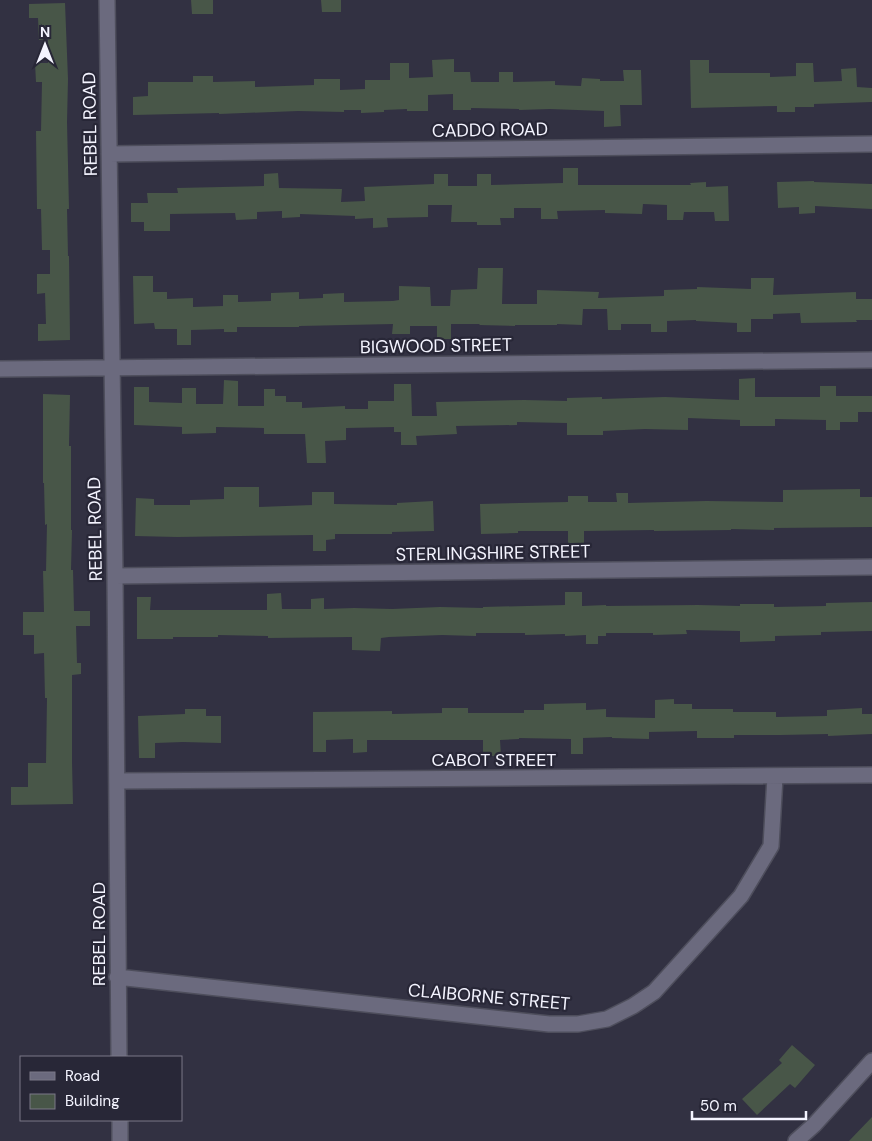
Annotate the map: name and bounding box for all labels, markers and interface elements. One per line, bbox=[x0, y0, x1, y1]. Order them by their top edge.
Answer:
north arrow bbox=[20, 20, 70, 70]
text: N bbox=[40, 23, 50, 41]
street label: REBEL ROAD bbox=[77, 72, 103, 176]
street label: CADDO ROAD bbox=[432, 117, 548, 143]
street label: BIGWOOD STREET bbox=[360, 333, 512, 359]
street label: REBEL ROAD bbox=[82, 477, 108, 581]
street label: STERLINGSHIRE STREET bbox=[395, 539, 591, 567]
street label: CABOT STREET bbox=[432, 748, 556, 772]
street label: REBEL ROAD bbox=[87, 882, 111, 986]
street label: CLAIBORNE STREET bbox=[407, 978, 571, 1016]
legend bbox=[20, 1056, 182, 1121]
text: Road bbox=[65, 1066, 100, 1086]
scale bar bbox=[692, 1088, 806, 1120]
text: Building bbox=[65, 1091, 120, 1111]
text: 50 m bbox=[700, 1096, 737, 1116]

